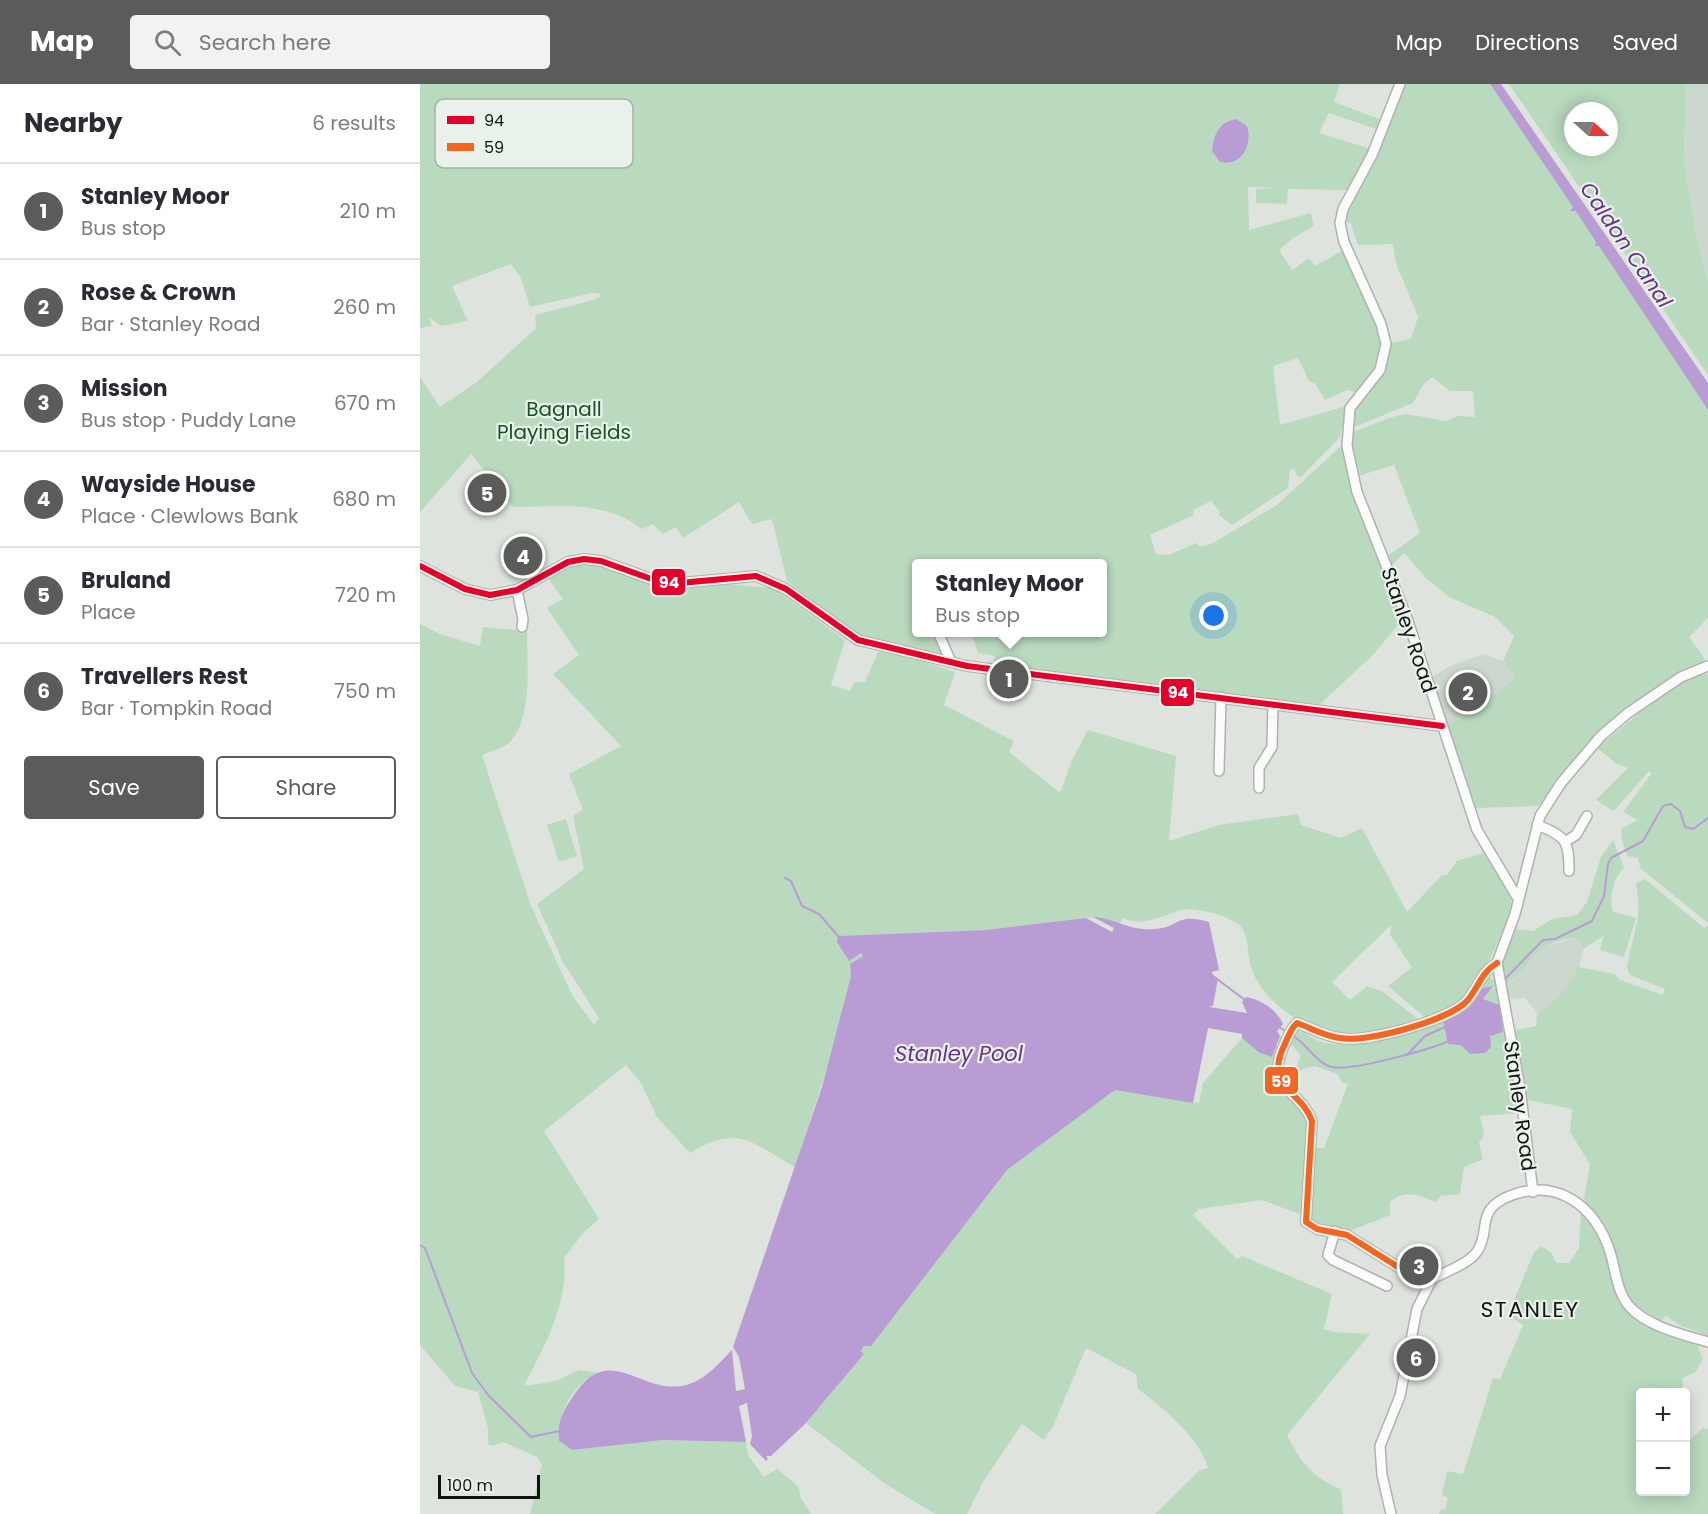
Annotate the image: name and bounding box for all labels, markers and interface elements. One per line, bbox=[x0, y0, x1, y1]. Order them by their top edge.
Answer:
search box bbox=[130, 15, 550, 69]
text: Map bbox=[30, 22, 94, 61]
icon: search bbox=[151, 26, 184, 59]
text: Search here bbox=[199, 27, 331, 58]
text: Map bbox=[1396, 28, 1442, 57]
text: Directions bbox=[1475, 28, 1579, 57]
text: Saved bbox=[1612, 28, 1678, 57]
legend bbox=[435, 99, 633, 168]
north arrow bbox=[1564, 102, 1618, 156]
text: Nearby bbox=[24, 105, 122, 141]
text: 6 results bbox=[312, 109, 396, 137]
text: 94 bbox=[484, 109, 504, 132]
text: 59 bbox=[484, 136, 504, 159]
water label: Caldon Canal bbox=[1574, 176, 1680, 314]
text: Stanley Moor bbox=[81, 181, 229, 212]
text: 1 bbox=[40, 197, 47, 225]
text: 210 m bbox=[340, 197, 396, 225]
text: Bus stop bbox=[81, 214, 166, 242]
text: Rose & Crown bbox=[81, 277, 236, 308]
text: 2 bbox=[38, 293, 49, 321]
text: 260 m bbox=[333, 293, 396, 321]
text: Bar · Stanley Road bbox=[81, 310, 260, 338]
text: Mission bbox=[81, 373, 168, 404]
text: 3 bbox=[37, 389, 50, 417]
text: 670 m bbox=[334, 389, 396, 417]
park label: Bagnall Playing Fields bbox=[497, 395, 631, 446]
text: Bus stop · Puddy Lane bbox=[81, 406, 296, 434]
text: Wayside House bbox=[81, 469, 256, 500]
pin: 5 bbox=[468, 470, 506, 516]
text: 4 bbox=[37, 485, 50, 513]
text: 680 m bbox=[332, 485, 396, 513]
text: Place · Clewlows Bank bbox=[81, 502, 298, 530]
pin: 4 bbox=[504, 534, 542, 578]
popup bbox=[912, 559, 1107, 637]
street label: Stanley Road bbox=[1374, 563, 1444, 697]
text: Bruland bbox=[81, 565, 171, 596]
line badge: 94 bbox=[651, 568, 686, 596]
text: Stanley Moor bbox=[935, 568, 1084, 599]
text: 94 bbox=[659, 571, 679, 594]
text: 5 bbox=[37, 581, 50, 609]
text: 720 m bbox=[335, 581, 396, 609]
text: Place bbox=[81, 598, 136, 626]
text: Bus stop bbox=[935, 601, 1020, 629]
your location bbox=[1199, 601, 1228, 630]
pin: 1 bbox=[990, 656, 1028, 702]
text: Travellers Rest bbox=[81, 661, 248, 692]
pin: 2 bbox=[1448, 670, 1488, 714]
text: 6 bbox=[37, 677, 50, 705]
text: 750 m bbox=[334, 677, 396, 705]
line badge: 94 bbox=[1160, 678, 1195, 707]
text: 94 bbox=[1168, 681, 1188, 704]
text: Bar · Tompkin Road bbox=[81, 694, 272, 722]
button: Save bbox=[24, 756, 204, 819]
button: Share bbox=[216, 756, 396, 819]
water label: Stanley Pool bbox=[895, 1039, 1024, 1068]
street label: Stanley Road bbox=[1497, 1039, 1543, 1173]
line badge: 59 bbox=[1264, 1066, 1299, 1095]
text: 59 bbox=[1271, 1070, 1291, 1093]
pin: 3 bbox=[1400, 1244, 1438, 1288]
district label: STANLEY bbox=[1480, 1294, 1580, 1325]
pin: 6 bbox=[1396, 1336, 1436, 1380]
map controls bbox=[1636, 1388, 1690, 1496]
button: + bbox=[1636, 1388, 1690, 1442]
button: − bbox=[1636, 1442, 1690, 1496]
scale bar bbox=[438, 1472, 540, 1500]
text: 100 m bbox=[447, 1474, 493, 1497]

